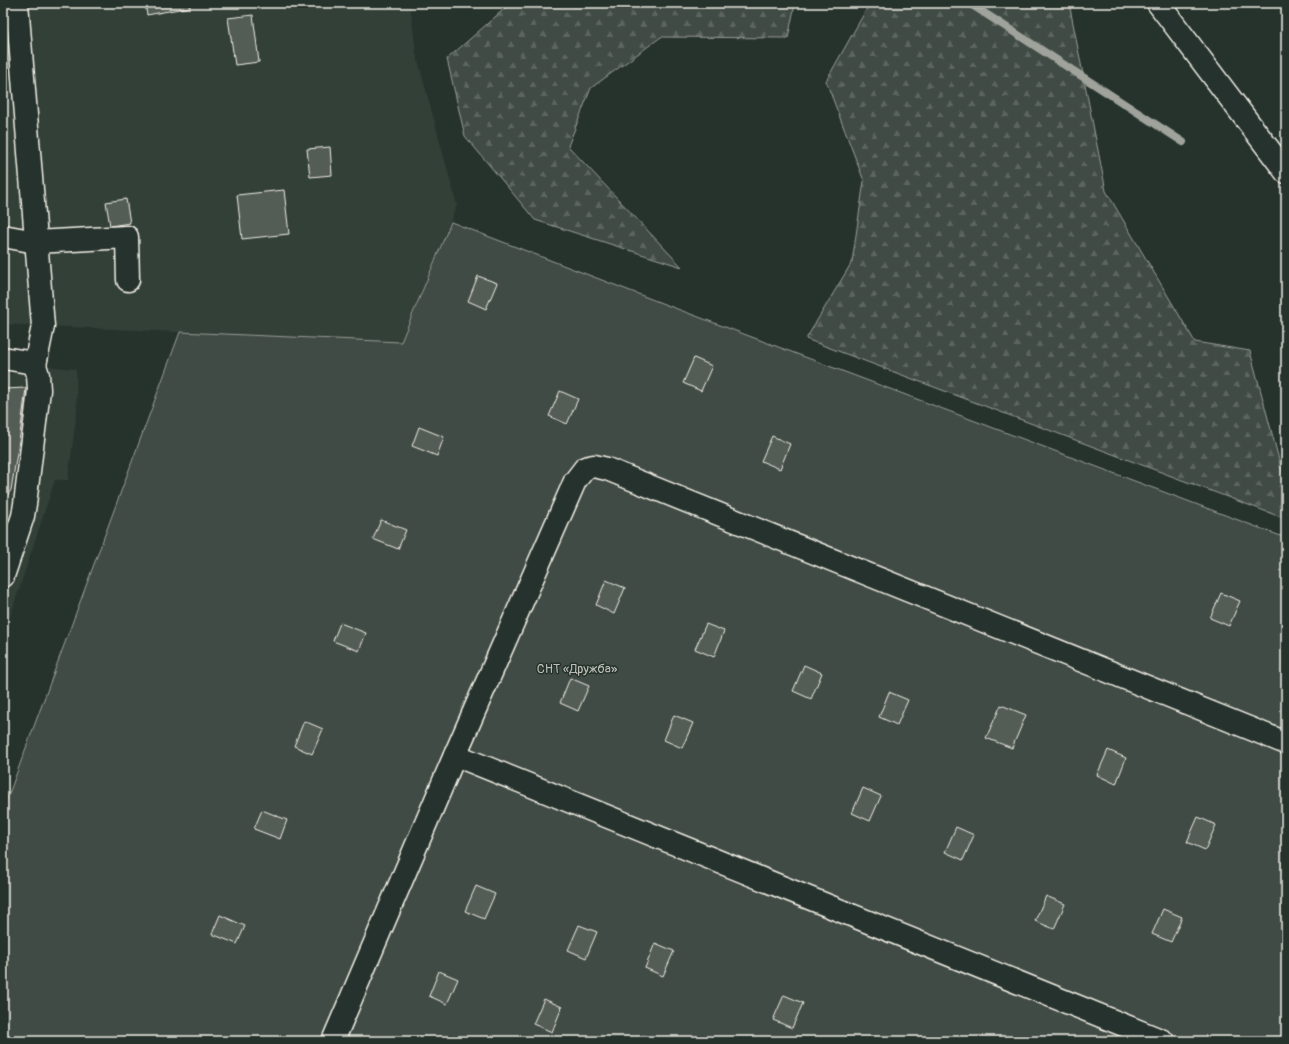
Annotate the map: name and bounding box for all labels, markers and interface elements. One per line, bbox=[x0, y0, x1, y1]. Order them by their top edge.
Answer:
park label: СНТ «Дружба» bbox=[537, 661, 618, 677]

